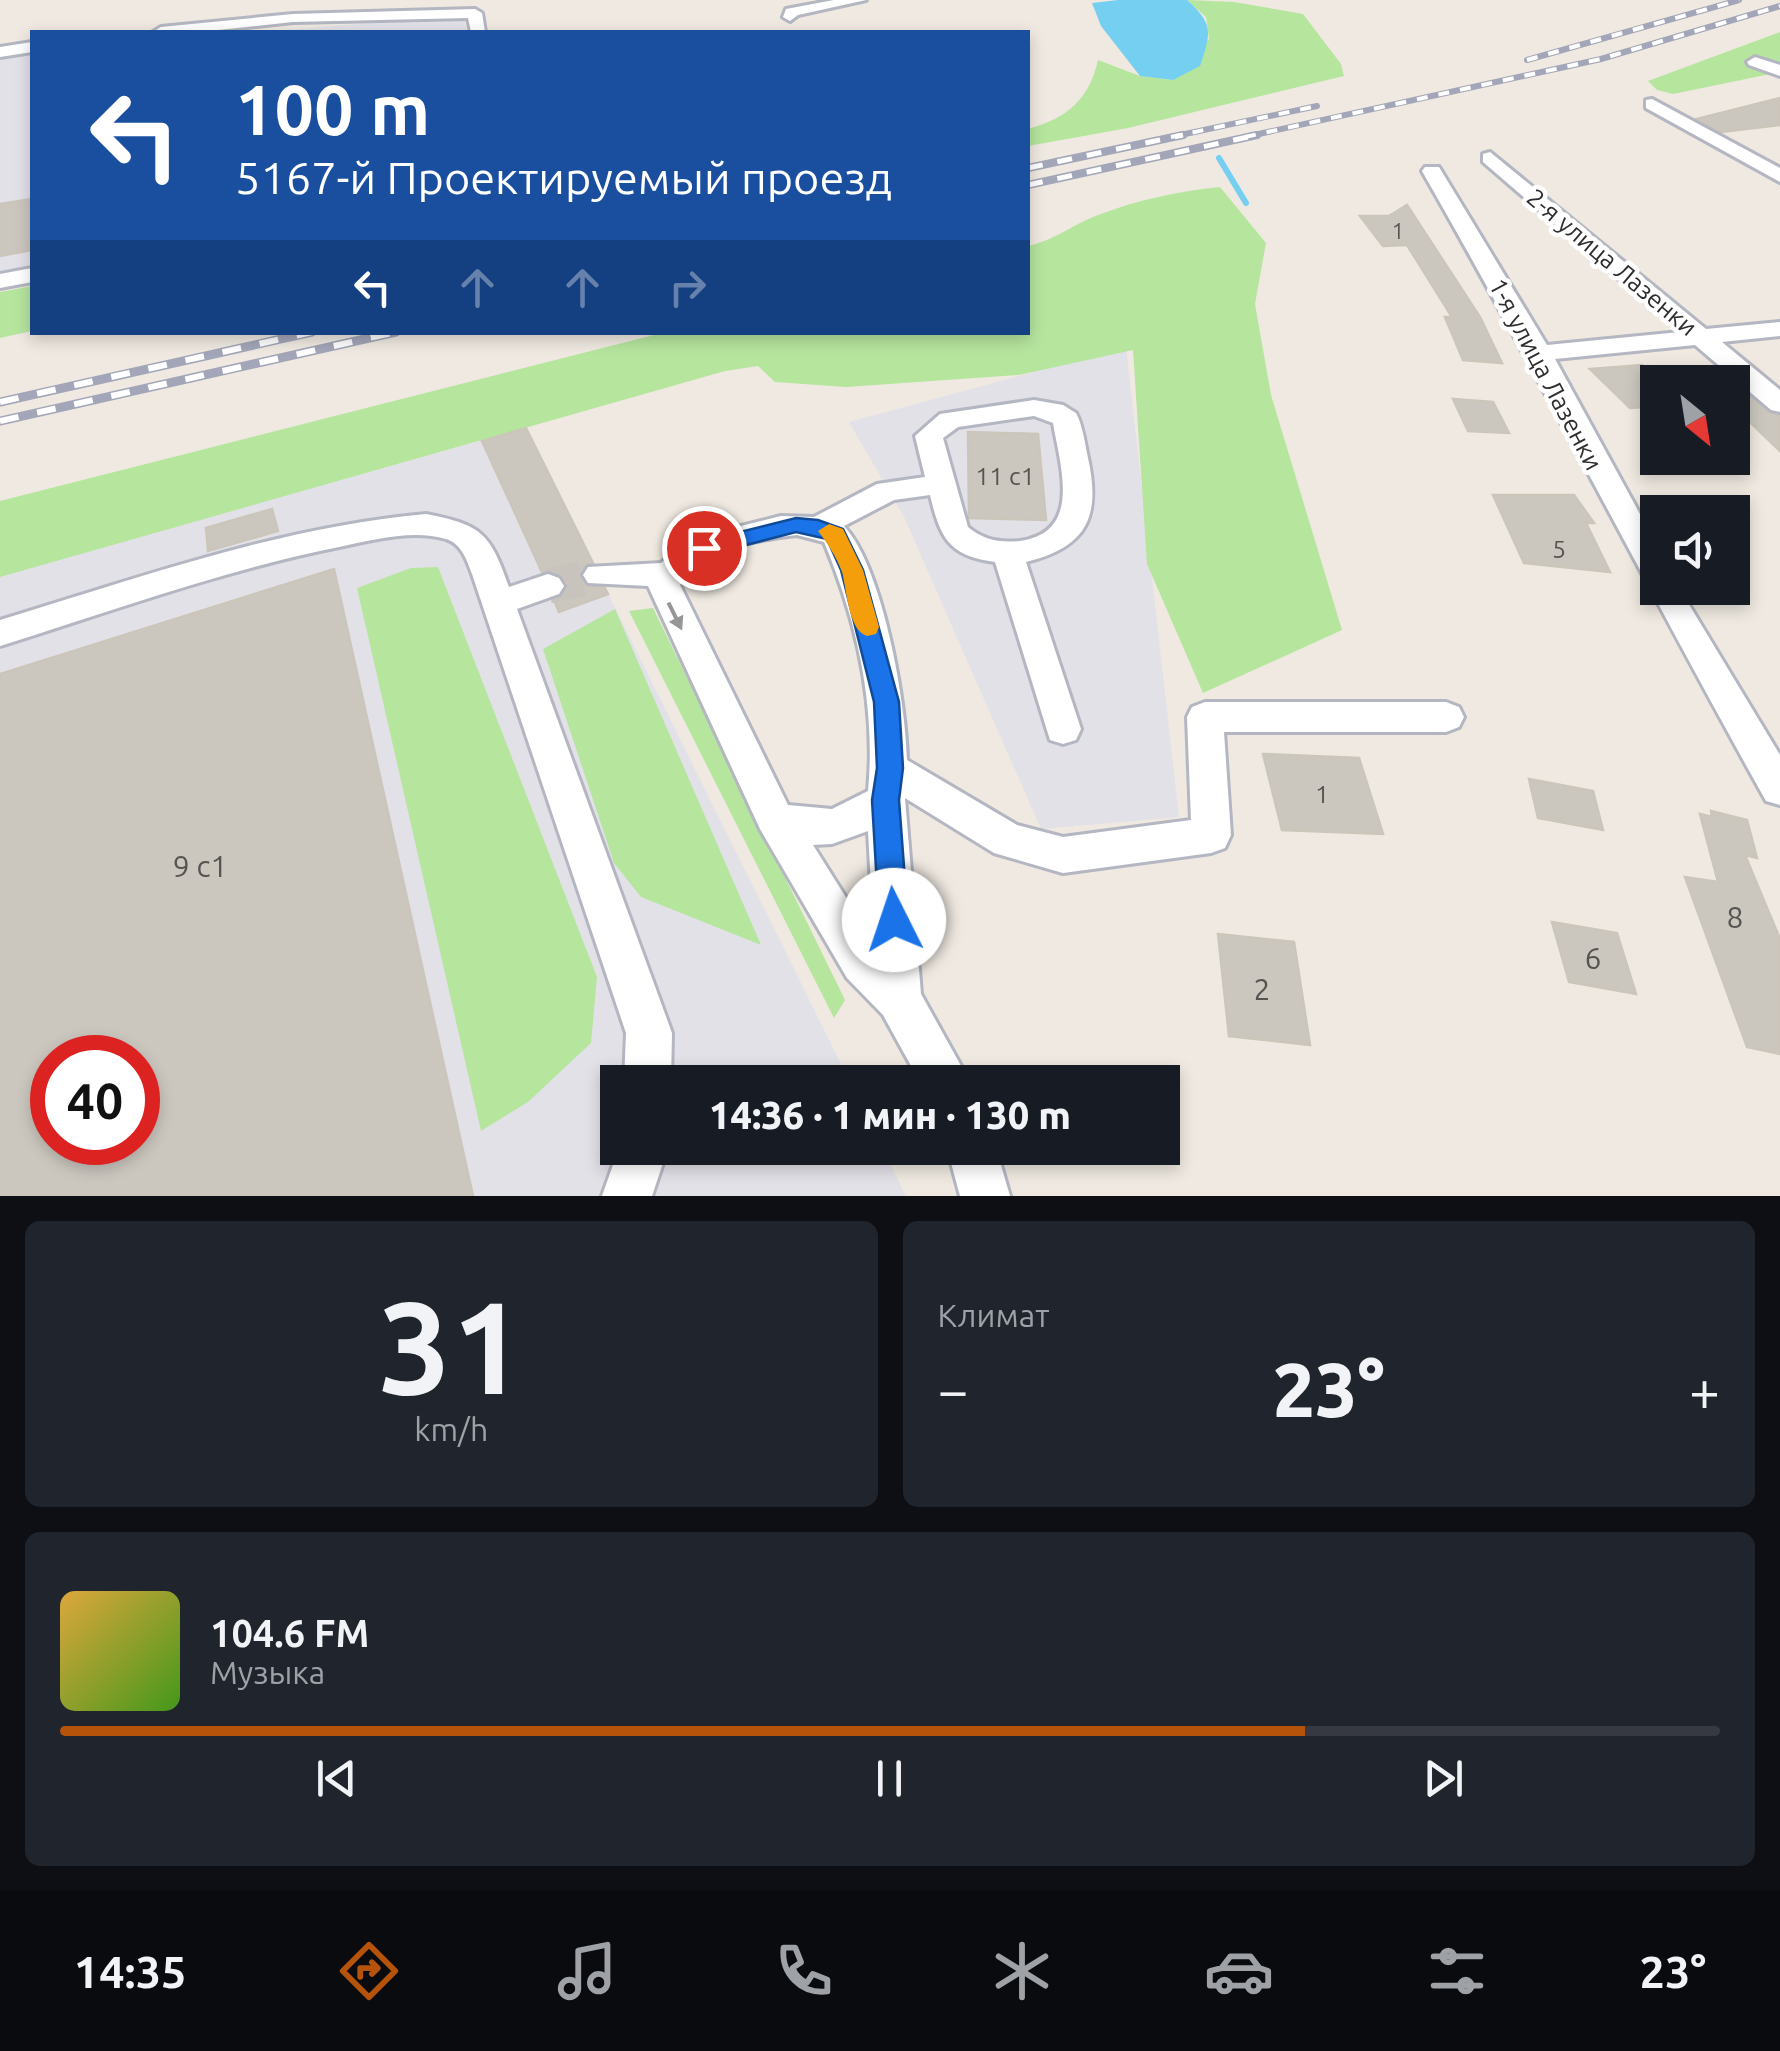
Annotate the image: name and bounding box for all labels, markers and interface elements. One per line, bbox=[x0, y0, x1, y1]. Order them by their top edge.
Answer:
icon: left bbox=[70, 70, 200, 200]
text: 100 m bbox=[235, 70, 430, 148]
text: 5167-й Проектируемый проезд bbox=[235, 152, 892, 203]
street label: 2-я улица Лазенки bbox=[1521, 183, 1703, 341]
house number: 1 bbox=[1392, 218, 1404, 243]
icon: left bbox=[345, 260, 400, 315]
icon: ahead bbox=[450, 260, 505, 315]
icon: ahead bbox=[555, 260, 610, 315]
icon: right bbox=[660, 260, 715, 315]
street label: 1-я улица Лазенки bbox=[1484, 273, 1608, 475]
north arrow bbox=[1640, 365, 1750, 475]
map controls bbox=[1640, 365, 1750, 605]
house number: 11 с1 bbox=[975, 462, 1035, 490]
button: sound bbox=[1640, 495, 1750, 605]
pin bbox=[662, 506, 747, 591]
icon: arrive bbox=[677, 521, 732, 576]
house number: 5 bbox=[1552, 535, 1566, 563]
one-way arrow bbox=[667, 601, 684, 630]
house number: 1 bbox=[1315, 780, 1329, 808]
house number: 9 с1 bbox=[173, 849, 227, 883]
position arrow bbox=[842, 868, 946, 972]
house number: 8 bbox=[1727, 900, 1743, 934]
house number: 6 bbox=[1585, 941, 1601, 975]
house number: 2 bbox=[1254, 972, 1270, 1006]
speed limit sign: 40 bbox=[30, 1035, 160, 1165]
text: 14:36 · 1 мин · 130 m bbox=[709, 1094, 1071, 1136]
text: 31 bbox=[378, 1273, 525, 1419]
text: Климат bbox=[938, 1297, 1049, 1333]
text: 23° bbox=[1273, 1347, 1385, 1431]
text: − bbox=[938, 1359, 969, 1420]
text: + bbox=[1689, 1359, 1720, 1420]
text: km/h bbox=[414, 1411, 488, 1447]
text: 104.6 FM bbox=[210, 1612, 369, 1654]
text: Музыка bbox=[210, 1654, 325, 1690]
icon: previous bbox=[309, 1751, 364, 1806]
icon: pause bbox=[862, 1751, 917, 1806]
icon: next bbox=[1416, 1751, 1471, 1806]
icon: directions bbox=[334, 1936, 404, 2006]
icon: music bbox=[552, 1936, 622, 2006]
icon: phone bbox=[769, 1936, 839, 2006]
icon: climate bbox=[987, 1936, 1057, 2006]
icon: car bbox=[1204, 1936, 1274, 2006]
icon: filters bbox=[1422, 1936, 1492, 2006]
text: 14:35 bbox=[74, 1946, 186, 1997]
text: 23° bbox=[1640, 1946, 1706, 1997]

